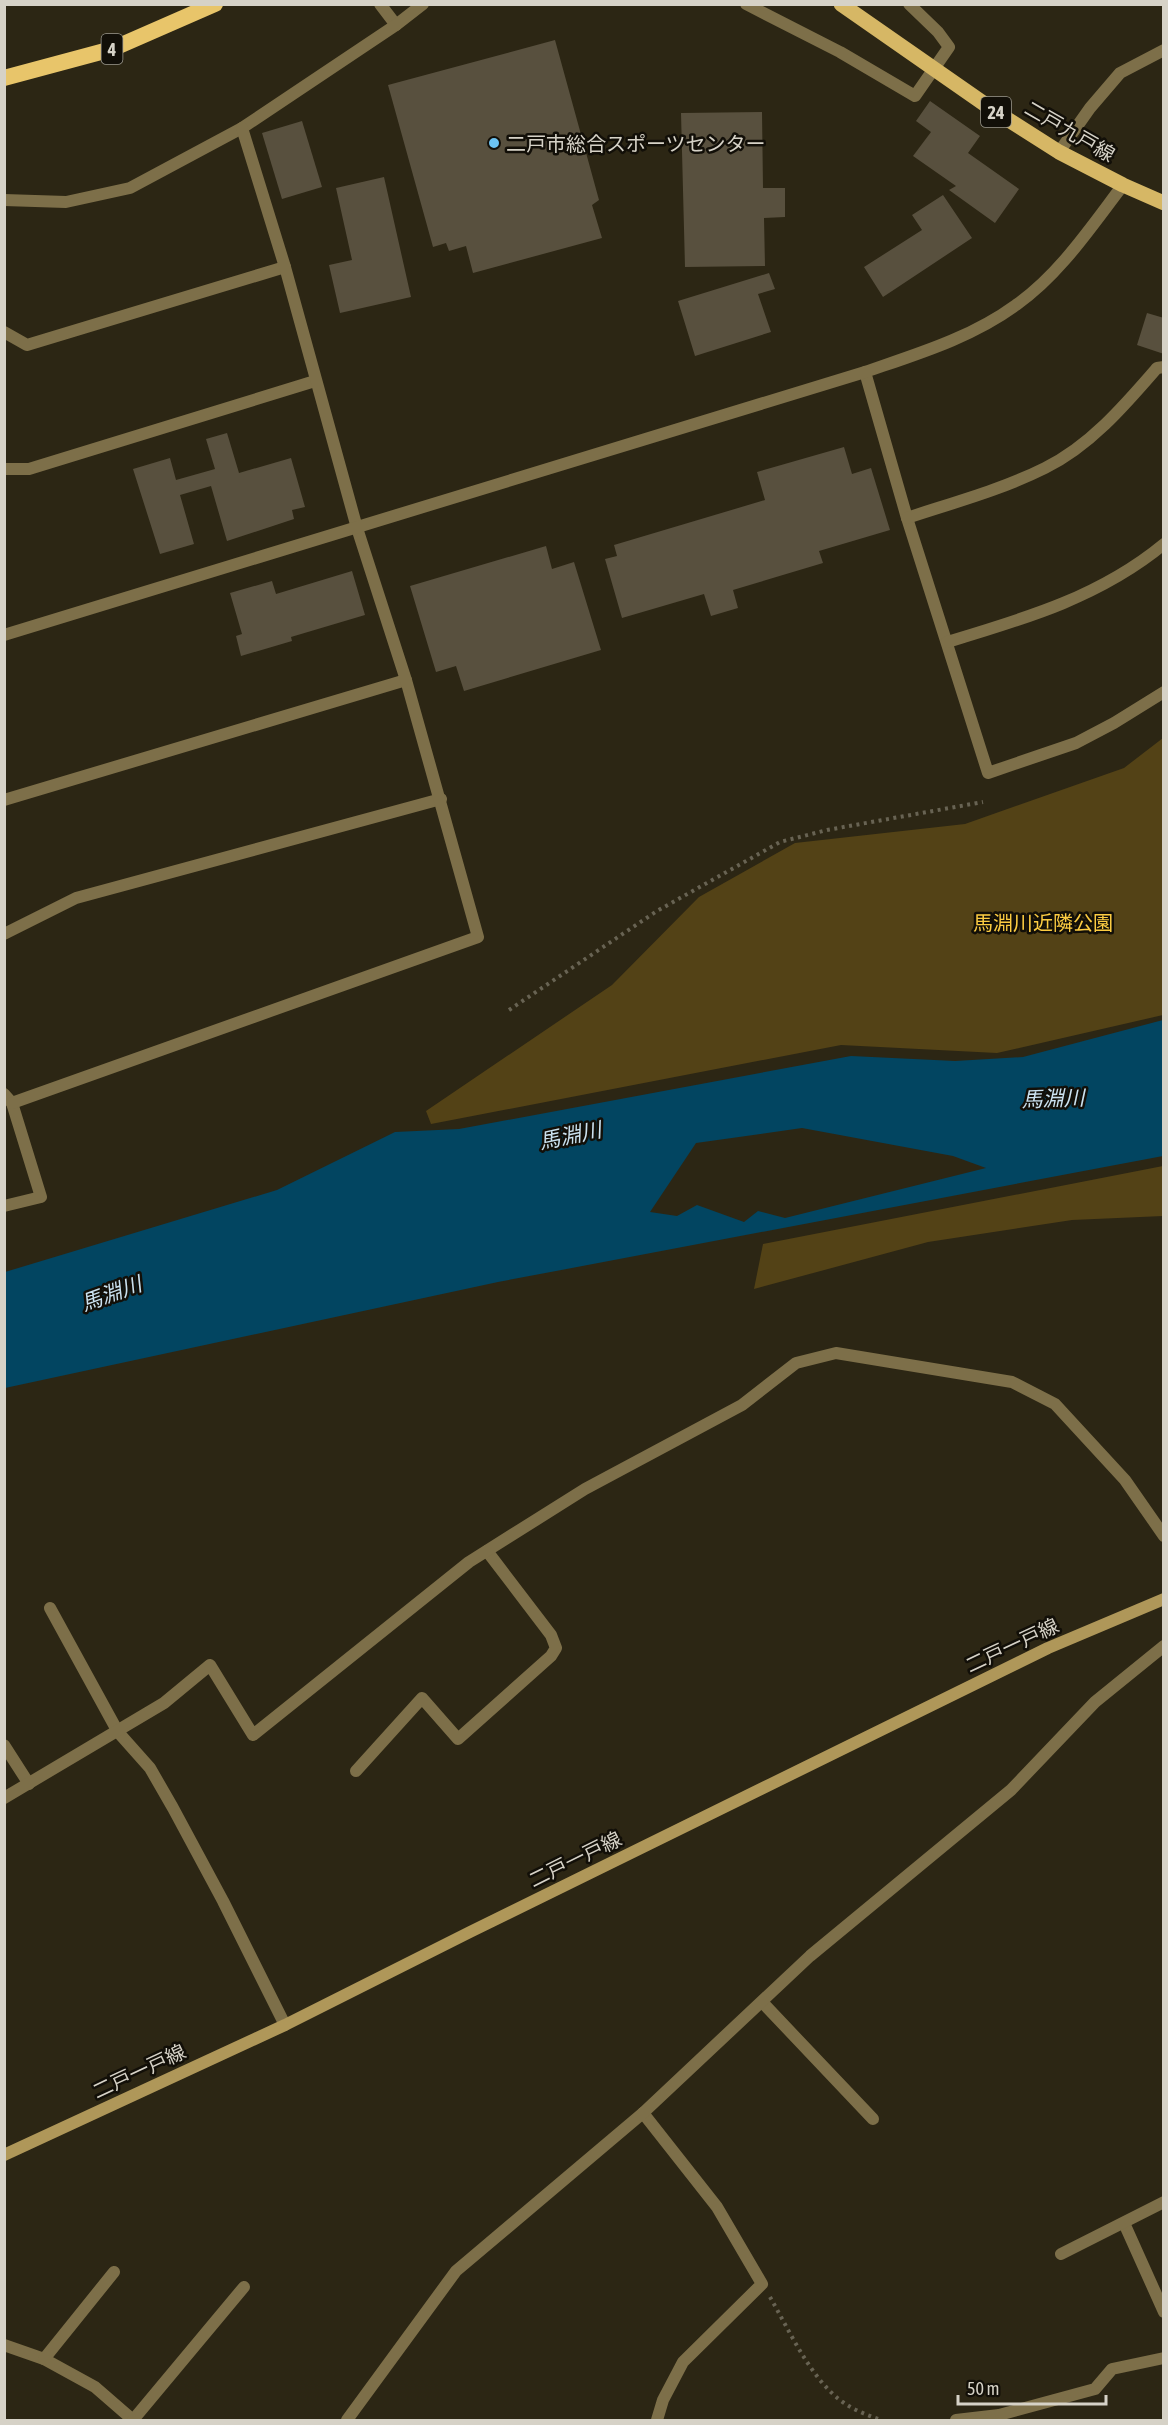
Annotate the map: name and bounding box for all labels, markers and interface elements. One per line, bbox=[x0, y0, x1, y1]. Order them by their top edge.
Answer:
road number: 4 bbox=[102, 34, 122, 64]
street label: 二戸九戸線 bbox=[1021, 96, 1119, 166]
road number: 24 bbox=[981, 97, 1011, 127]
place label: 二戸市総合スポーツセンター bbox=[506, 132, 766, 155]
marker: 二戸市総合スポーツセンター bbox=[487, 136, 501, 150]
park label: 馬淵川近隣公園 bbox=[973, 911, 1113, 934]
water label: 馬淵川 bbox=[1021, 1085, 1087, 1111]
water label: 馬淵川 bbox=[537, 1116, 605, 1153]
water label: 馬淵川 bbox=[77, 1270, 147, 1315]
street label: 二戸一戸線 bbox=[962, 1613, 1062, 1677]
street label: 二戸一戸線 bbox=[525, 1827, 625, 1891]
street label: 二戸一戸線 bbox=[89, 2039, 189, 2103]
scale bar bbox=[958, 2368, 1106, 2406]
text: 50 m bbox=[967, 2378, 999, 2399]

